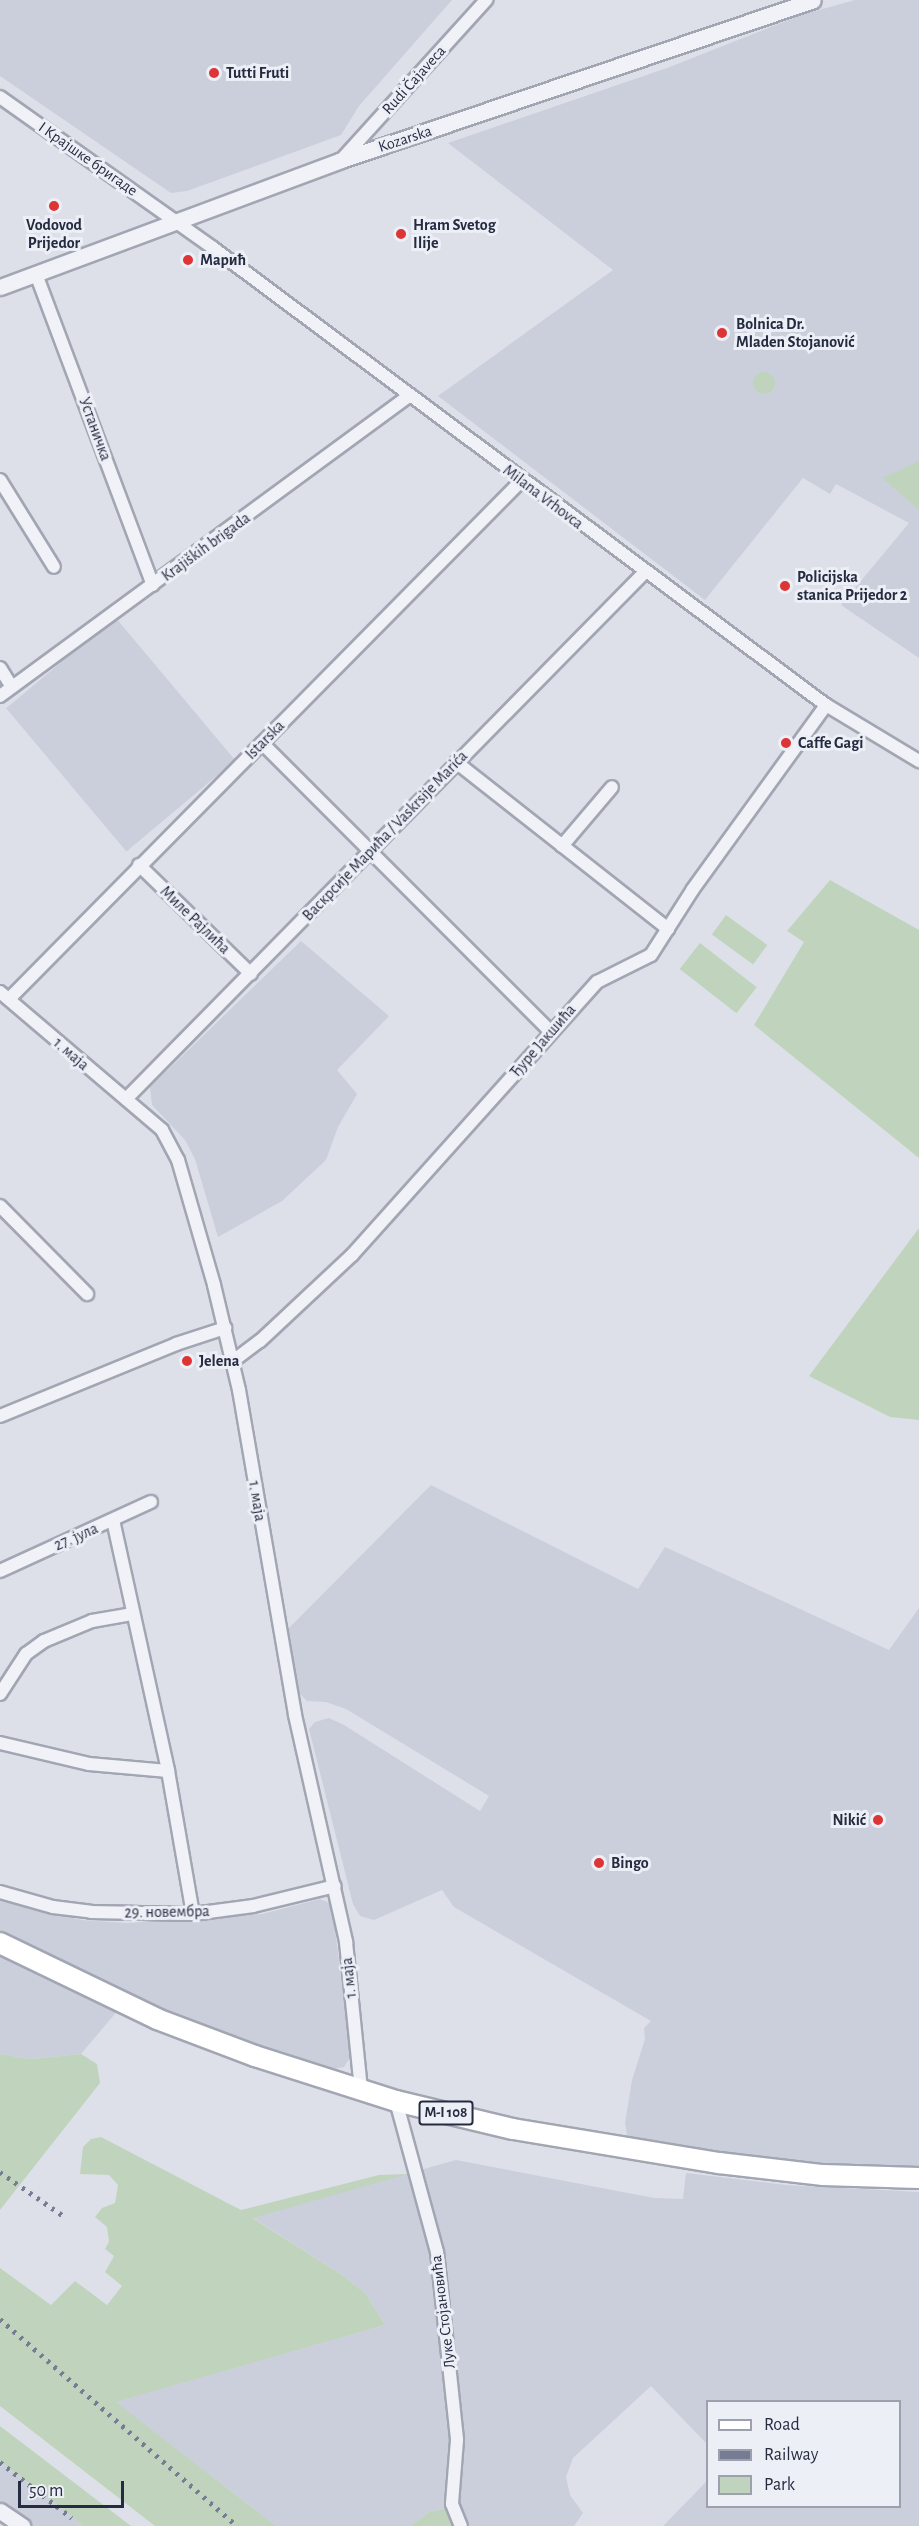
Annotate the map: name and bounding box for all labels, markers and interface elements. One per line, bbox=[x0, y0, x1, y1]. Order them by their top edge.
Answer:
street label: Rudi Čajaveca bbox=[378, 42, 450, 118]
place label: Tutti Fruti bbox=[226, 63, 289, 83]
marker: Tutti Fruti bbox=[207, 66, 221, 80]
street label: I Крајшке бригаде bbox=[35, 118, 141, 200]
street label: Kozarska bbox=[376, 121, 434, 157]
marker: Vodovod Prijedor bbox=[47, 199, 61, 213]
place label: Vodovod Prijedor bbox=[26, 215, 82, 253]
place label: Hram Svetog Ilije bbox=[413, 215, 496, 253]
marker: Hram Svetog Ilije bbox=[394, 227, 408, 241]
place label: Марић bbox=[200, 250, 246, 270]
marker: Марић bbox=[181, 253, 195, 267]
place label: Bolnica Dr. Mladen Stojanović bbox=[736, 314, 854, 352]
marker: Bolnica Dr. Mladen Stojanović bbox=[713, 324, 731, 342]
street label: Устаничка bbox=[75, 395, 115, 463]
street label: Milana Vrhovca bbox=[499, 461, 587, 533]
street label: Krajiških brigada bbox=[158, 508, 254, 586]
place label: Policijska stanica Prijedor 2 bbox=[797, 567, 907, 605]
marker: Policijska stanica Prijedor 2 bbox=[778, 579, 792, 593]
street label: Istarska bbox=[241, 716, 289, 764]
place label: Caffe Gagi bbox=[798, 733, 863, 753]
marker: Caffe Gagi bbox=[779, 736, 793, 750]
street label: Васкрсије Марића / Vaskrsije Marića bbox=[298, 747, 472, 925]
street label: Миле Рајлића bbox=[156, 882, 234, 958]
street label: Ђуре Јакшића bbox=[506, 1001, 580, 1081]
street label: 1. маја bbox=[49, 1033, 93, 1075]
place label: Jelena bbox=[199, 1351, 239, 1371]
marker: Jelena bbox=[180, 1354, 194, 1368]
street label: 1. маја bbox=[244, 1479, 270, 1523]
street label: 27. јула bbox=[51, 1519, 101, 1555]
place label: Nikić bbox=[832, 1810, 866, 1830]
marker: Nikić bbox=[871, 1813, 885, 1827]
place label: Bingo bbox=[611, 1853, 649, 1873]
marker: Bingo bbox=[592, 1856, 606, 1870]
street label: 29. новембра bbox=[124, 1902, 210, 1922]
street label: 1. маја bbox=[337, 1957, 361, 1999]
road number: M-I 108 bbox=[418, 2101, 474, 2125]
street label: Луке Стојановића bbox=[427, 2254, 459, 2370]
legend bbox=[706, 2400, 901, 2508]
text: Road bbox=[764, 2416, 800, 2434]
text: Railway bbox=[764, 2446, 818, 2464]
scale bar bbox=[21, 2469, 128, 2507]
text: Park bbox=[764, 2476, 795, 2494]
text: 50 m bbox=[29, 2482, 63, 2500]

